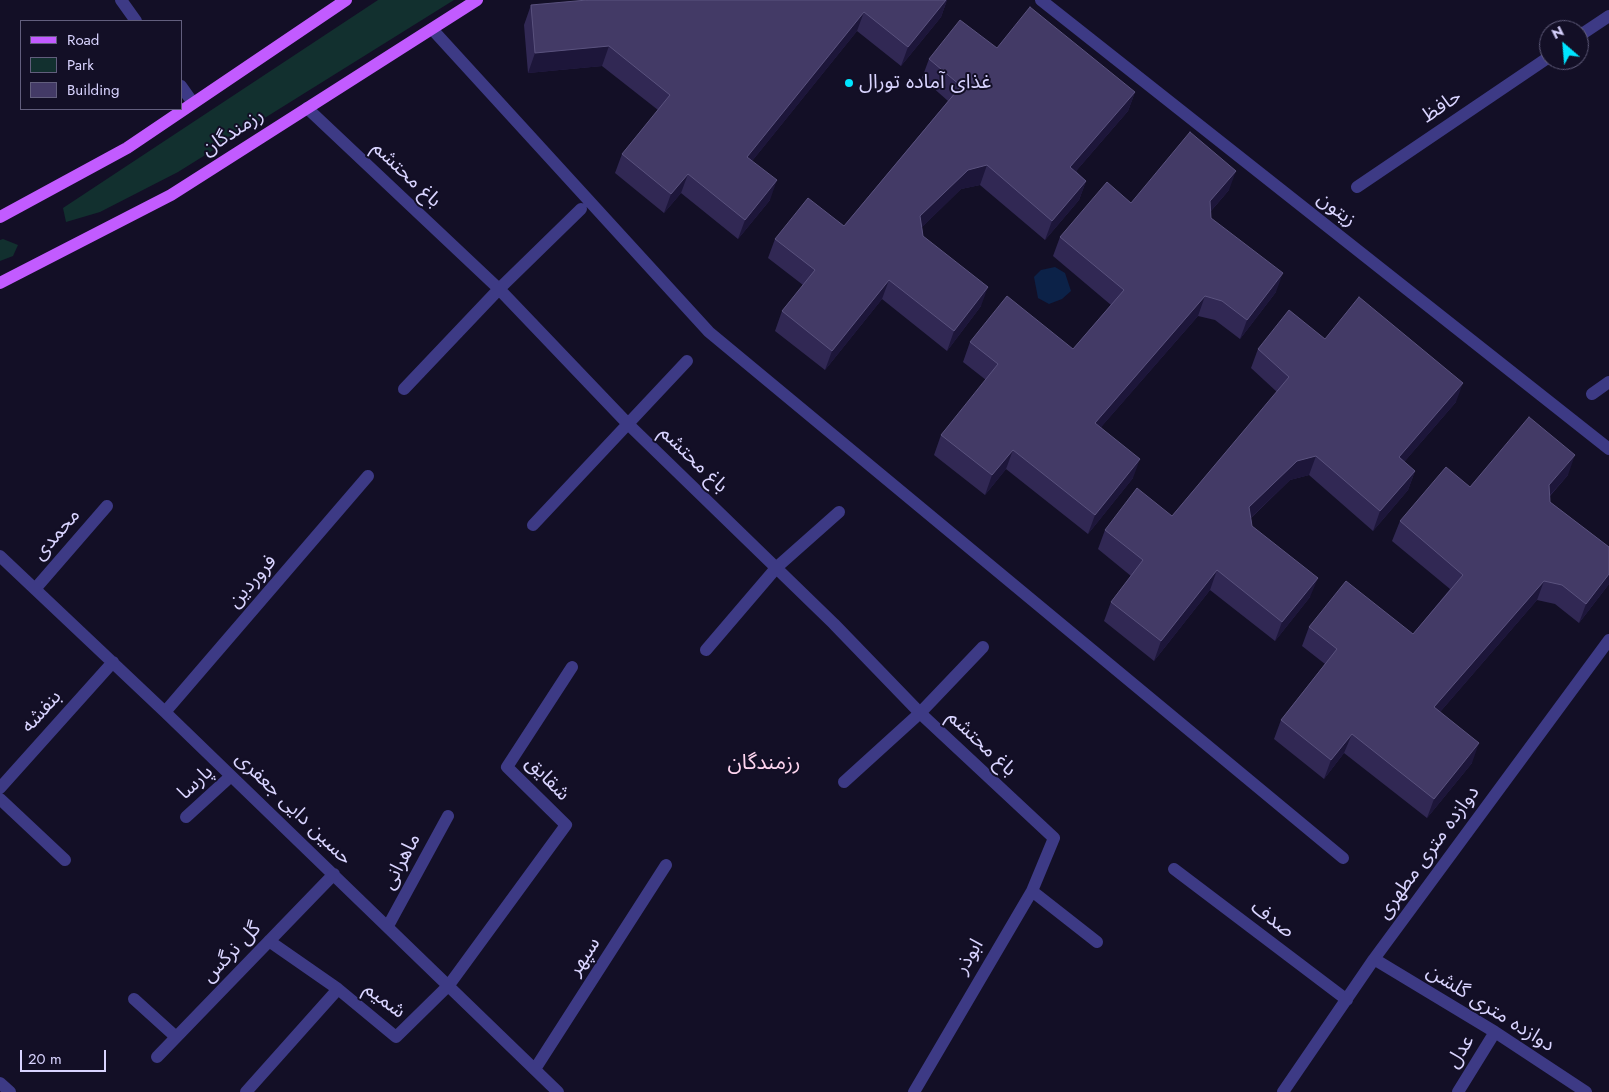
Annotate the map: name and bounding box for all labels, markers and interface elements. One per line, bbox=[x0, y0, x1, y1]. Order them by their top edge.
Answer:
legend bbox=[20, 20, 182, 110]
north arrow bbox=[1539, 20, 1589, 70]
text: N bbox=[1548, 21, 1567, 44]
text: Road bbox=[67, 29, 99, 51]
text: Park bbox=[67, 54, 94, 76]
place label: غذای آماده تورال bbox=[859, 71, 991, 95]
marker: غذای آماده تورال bbox=[843, 77, 855, 89]
text: Building bbox=[67, 79, 119, 101]
street label: حافظ bbox=[1417, 85, 1467, 129]
street label: رزمندگان bbox=[197, 104, 269, 162]
street label: باغ محتشم bbox=[366, 137, 446, 213]
street label: زیتون bbox=[1312, 187, 1360, 233]
street label: باغ محتشم bbox=[654, 421, 732, 499]
street label: محمدی bbox=[28, 504, 86, 566]
street label: فروردین bbox=[223, 550, 283, 614]
street label: بنفشه bbox=[17, 686, 67, 738]
street label: باغ محتشم bbox=[941, 706, 1021, 782]
street label: حسین دایی جعفری bbox=[230, 747, 356, 871]
street label: شقایق bbox=[520, 751, 574, 807]
district label: رزمندگان bbox=[727, 751, 801, 777]
street label: پارسا bbox=[173, 761, 219, 805]
street label: دوازده متری مطهری bbox=[1373, 782, 1485, 924]
street label: ماهرانی bbox=[377, 830, 427, 894]
street label: صدف bbox=[1245, 896, 1299, 944]
street label: گل نرگس bbox=[197, 918, 267, 988]
street label: سپهر bbox=[564, 933, 606, 981]
street label: ابوذر bbox=[950, 935, 990, 979]
street label: دوازده متری گلشن bbox=[1422, 960, 1558, 1058]
street label: شمیم bbox=[358, 978, 410, 1024]
street label: عدل bbox=[1442, 1031, 1480, 1073]
scale bar bbox=[22, 1040, 109, 1072]
text: 20 m bbox=[28, 1048, 62, 1070]

